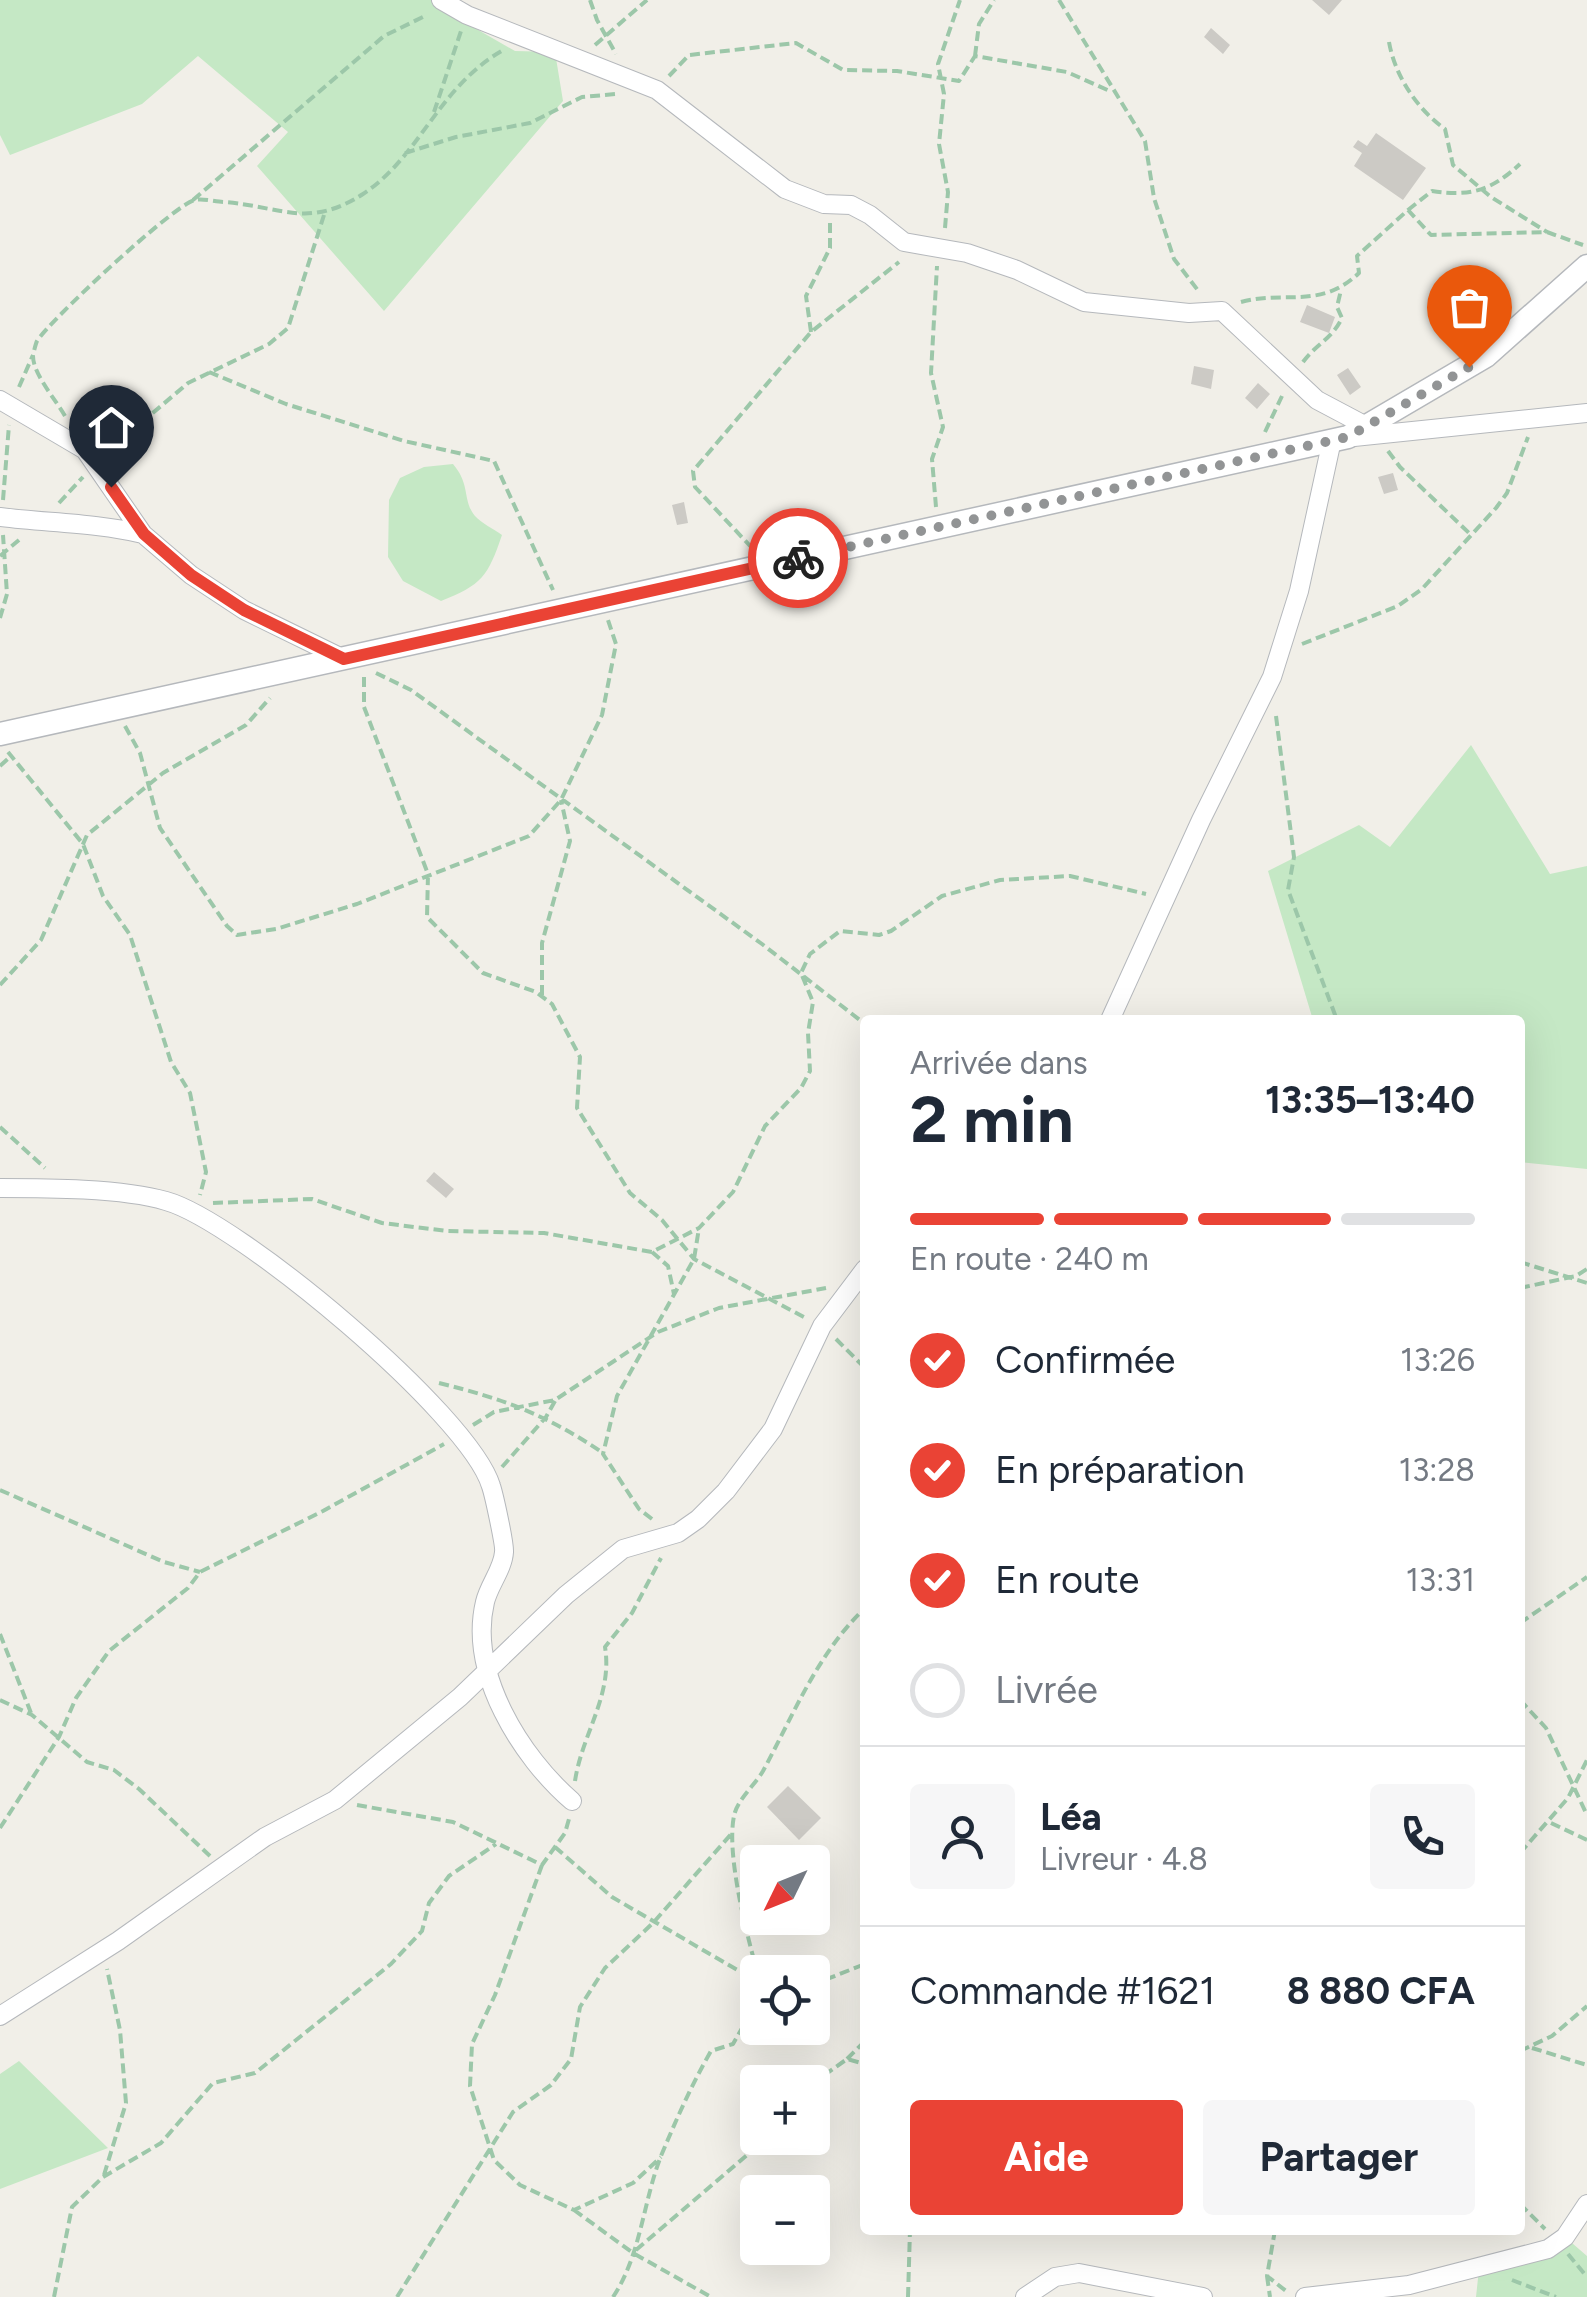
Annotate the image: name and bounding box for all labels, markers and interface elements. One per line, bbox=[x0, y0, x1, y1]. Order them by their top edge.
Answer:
pin bbox=[1427, 265, 1512, 368]
icon: bag bbox=[1442, 280, 1497, 335]
pin bbox=[69, 385, 154, 488]
icon: home bbox=[84, 400, 139, 455]
courier bbox=[748, 508, 848, 608]
icon: bike bbox=[771, 531, 826, 586]
text: Arrivée dans bbox=[910, 1044, 1088, 1082]
text: 13:35–13:40 bbox=[1265, 1077, 1475, 1123]
text: 2 min bbox=[910, 1080, 1074, 1158]
text: En route · 240 m bbox=[910, 1240, 1149, 1278]
icon: check bbox=[910, 1333, 965, 1388]
text: Confirmée bbox=[995, 1337, 1175, 1383]
text: 13:26 bbox=[1400, 1341, 1475, 1379]
icon: check bbox=[910, 1443, 965, 1498]
text: En préparation bbox=[995, 1447, 1245, 1493]
text: 13:28 bbox=[1399, 1451, 1475, 1489]
icon: check bbox=[910, 1553, 965, 1608]
text: En route bbox=[995, 1557, 1139, 1603]
text: 13:31 bbox=[1406, 1561, 1475, 1599]
text: Livrée bbox=[995, 1667, 1098, 1713]
button: person bbox=[910, 1784, 1015, 1889]
button: phone bbox=[1370, 1784, 1475, 1889]
text: Léa bbox=[1040, 1794, 1102, 1840]
text: Livreur · 4.8 bbox=[1040, 1840, 1208, 1878]
north arrow bbox=[740, 1845, 830, 1935]
map controls bbox=[740, 1845, 830, 2265]
button: locate bbox=[740, 1955, 830, 2045]
text: Commande #1621 bbox=[910, 1968, 1215, 2014]
text: 8 880 CFA bbox=[1287, 1968, 1475, 2014]
button: + bbox=[740, 2065, 830, 2155]
button: Aide bbox=[910, 2100, 1183, 2215]
button: Partager bbox=[1203, 2100, 1475, 2215]
button: − bbox=[740, 2175, 830, 2265]

